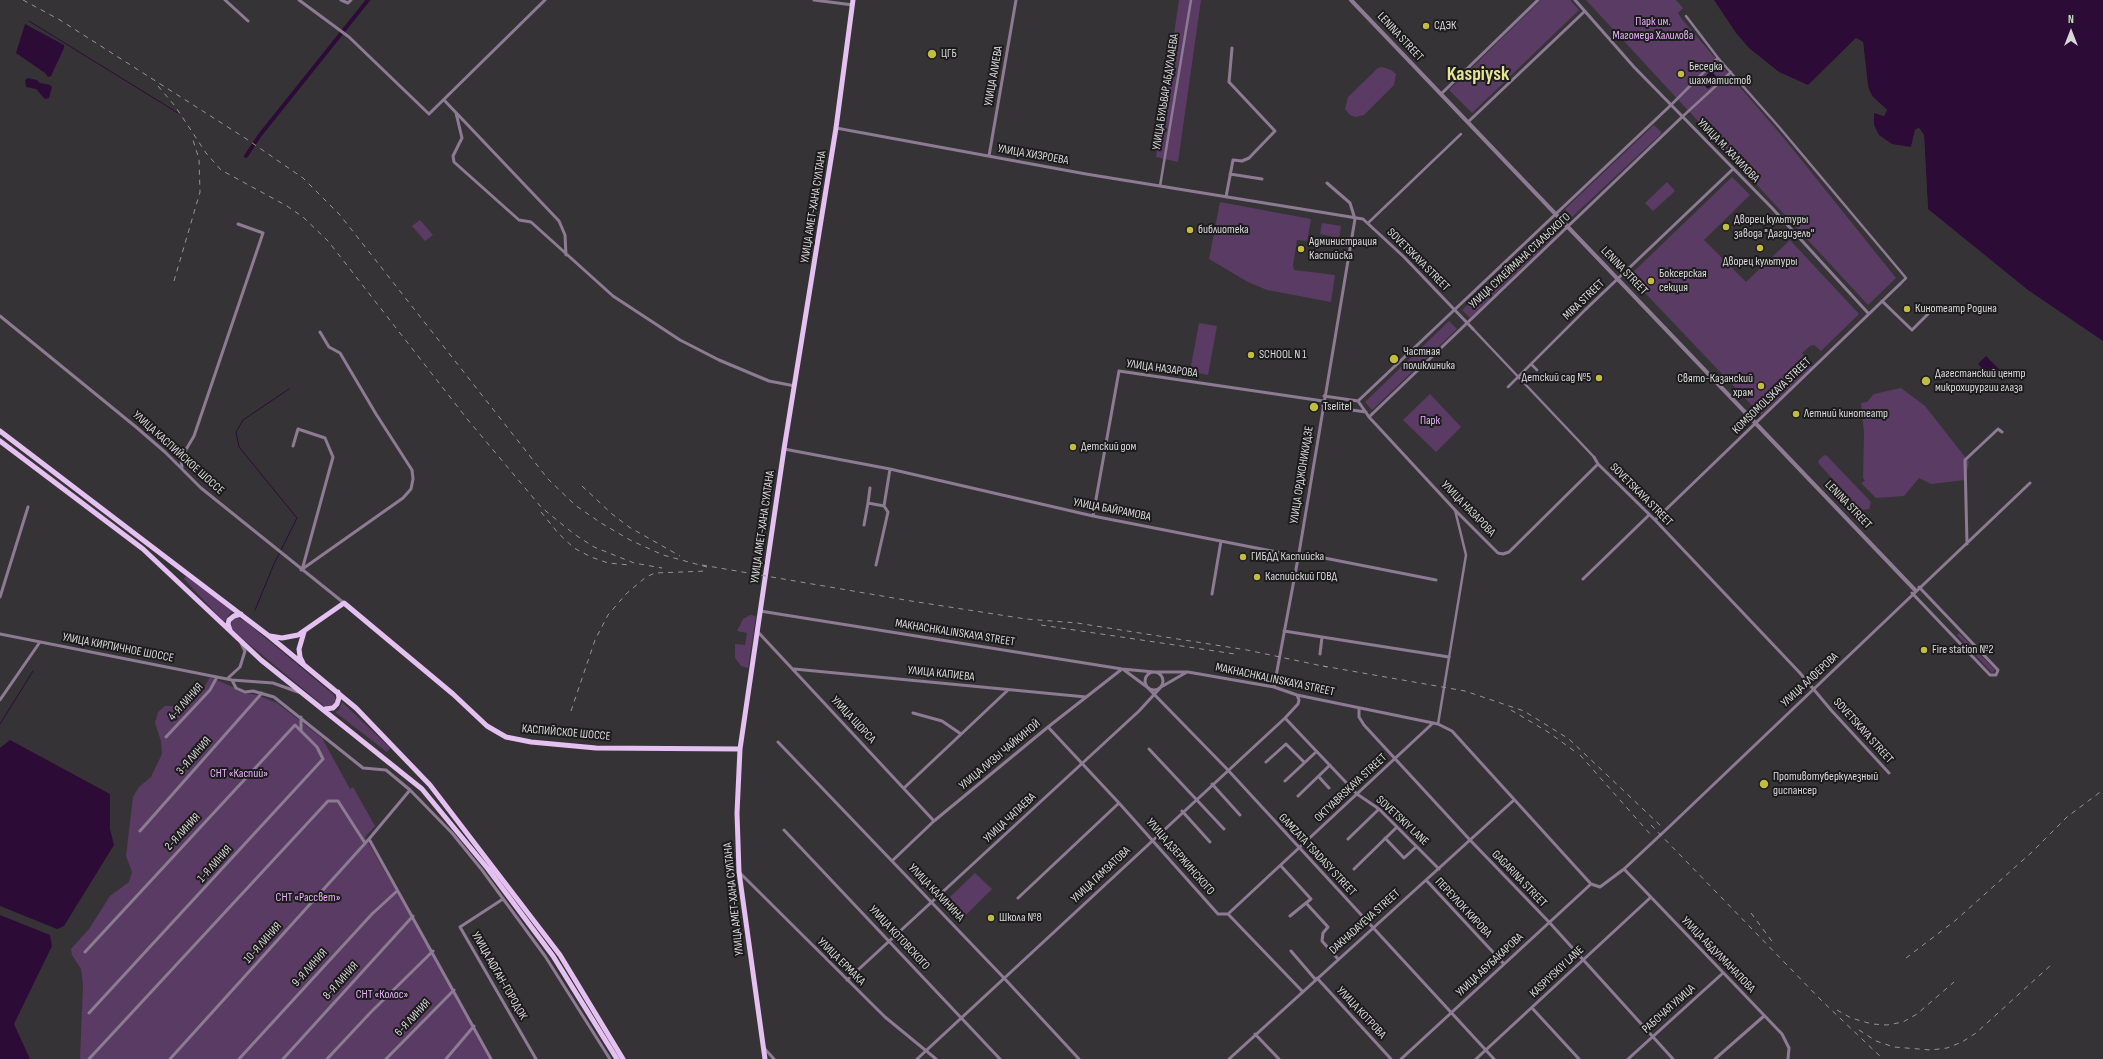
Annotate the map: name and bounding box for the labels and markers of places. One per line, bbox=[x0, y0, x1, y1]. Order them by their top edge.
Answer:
place label: СДЭК bbox=[1434, 19, 1456, 33]
marker: СДЭК bbox=[1421, 21, 1431, 31]
place label: ЦГБ bbox=[941, 47, 957, 61]
marker: ЦГБ bbox=[926, 48, 938, 60]
place label: Беседка шахматистов bbox=[1689, 60, 1751, 88]
marker: Беседка шахматистов bbox=[1676, 69, 1686, 79]
place label: Дворец культуры завода "Дагдизель" bbox=[1734, 213, 1814, 241]
marker: Дворец культуры завода "Дагдизель" bbox=[1721, 222, 1731, 232]
place label: библиотека bbox=[1198, 223, 1249, 237]
marker: библиотека bbox=[1185, 225, 1195, 235]
place label: Администрация Каспийска bbox=[1309, 235, 1377, 263]
marker: Дворец культуры bbox=[1755, 243, 1765, 253]
marker: Администрация Каспийска bbox=[1296, 244, 1306, 254]
place label: Дворец культуры bbox=[1723, 255, 1797, 269]
place label: Боксерская секция bbox=[1659, 267, 1707, 295]
marker: Боксерская секция bbox=[1646, 276, 1656, 286]
place label: Кинотеатр Родина bbox=[1915, 302, 1997, 316]
marker: Кинотеатр Родина bbox=[1902, 304, 1912, 314]
place label: Частная поликлиника bbox=[1403, 345, 1455, 373]
place label: SCHOOL N 1 bbox=[1259, 348, 1306, 362]
marker: SCHOOL N 1 bbox=[1246, 350, 1256, 360]
marker: Частная поликлиника bbox=[1388, 353, 1400, 365]
place label: Дагестанский центр микрохирургии глаза bbox=[1935, 367, 2025, 395]
place label: Детский сад №5 bbox=[1521, 371, 1591, 385]
place label: Свято-Казанский храм bbox=[1677, 372, 1753, 400]
marker: Детский сад №5 bbox=[1594, 373, 1604, 383]
marker: Дагестанский центр микрохирургии глаза bbox=[1920, 375, 1932, 387]
marker: Свято-Казанский храм bbox=[1756, 381, 1766, 391]
place label: Tselitel bbox=[1323, 400, 1352, 414]
marker: Tselitel bbox=[1308, 401, 1320, 413]
place label: Летний кинотеатр bbox=[1804, 407, 1888, 421]
marker: Летний кинотеатр bbox=[1791, 409, 1801, 419]
place label: Детский дом bbox=[1081, 440, 1136, 454]
marker: Детский дом bbox=[1068, 442, 1078, 452]
place label: ГИБДД Каспийска bbox=[1251, 550, 1324, 564]
marker: ГИБДД Каспийска bbox=[1238, 552, 1248, 562]
place label: Каспийский ГОВД bbox=[1265, 570, 1337, 584]
marker: Каспийский ГОВД bbox=[1252, 572, 1262, 582]
place label: Fire station №2 bbox=[1932, 643, 1993, 657]
marker: Fire station №2 bbox=[1919, 645, 1929, 655]
place label: Противотуберкулезный диспансер bbox=[1773, 770, 1878, 798]
marker: Противотуберкулезный диспансер bbox=[1758, 778, 1770, 790]
place label: Школа №8 bbox=[999, 911, 1042, 925]
marker: Школа №8 bbox=[986, 913, 996, 923]

